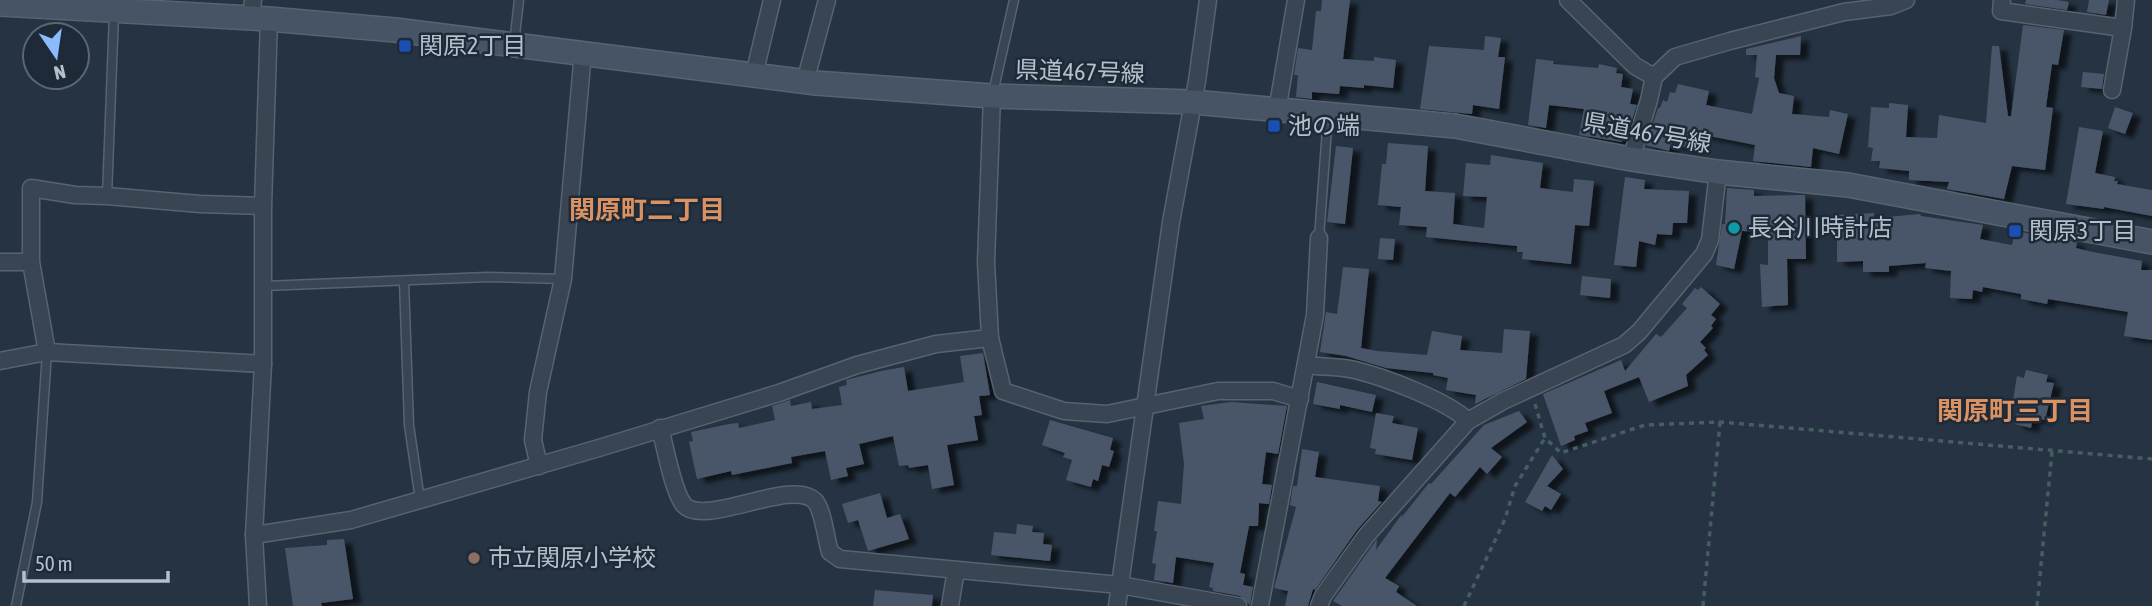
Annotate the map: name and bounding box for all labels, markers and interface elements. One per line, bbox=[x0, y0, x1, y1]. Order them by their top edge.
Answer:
north arrow bbox=[21, 21, 91, 91]
place label: 関原2丁目 bbox=[419, 32, 526, 59]
marker: 関原2丁目 bbox=[397, 38, 413, 54]
street label: 県道467号線 bbox=[1015, 56, 1145, 87]
text: N bbox=[52, 61, 68, 85]
street label: 県道467号線 bbox=[1581, 108, 1713, 157]
place label: 池の端 bbox=[1288, 112, 1360, 139]
marker: 池の端 bbox=[1266, 118, 1282, 134]
district label: 関原町二丁目 bbox=[569, 195, 725, 225]
place label: 長谷川時計店 bbox=[1748, 214, 1892, 241]
place label: 関原3丁目 bbox=[2029, 217, 2136, 244]
marker: 長谷川時計店 bbox=[1726, 220, 1742, 236]
marker: 関原3丁目 bbox=[2007, 223, 2023, 239]
district label: 関原町三丁目 bbox=[1937, 396, 2093, 426]
scale bar bbox=[24, 540, 168, 584]
place label: 市立関原小学校 bbox=[488, 544, 656, 571]
marker: 市立関原小学校 bbox=[466, 550, 482, 566]
text: 50 m bbox=[35, 551, 73, 575]

